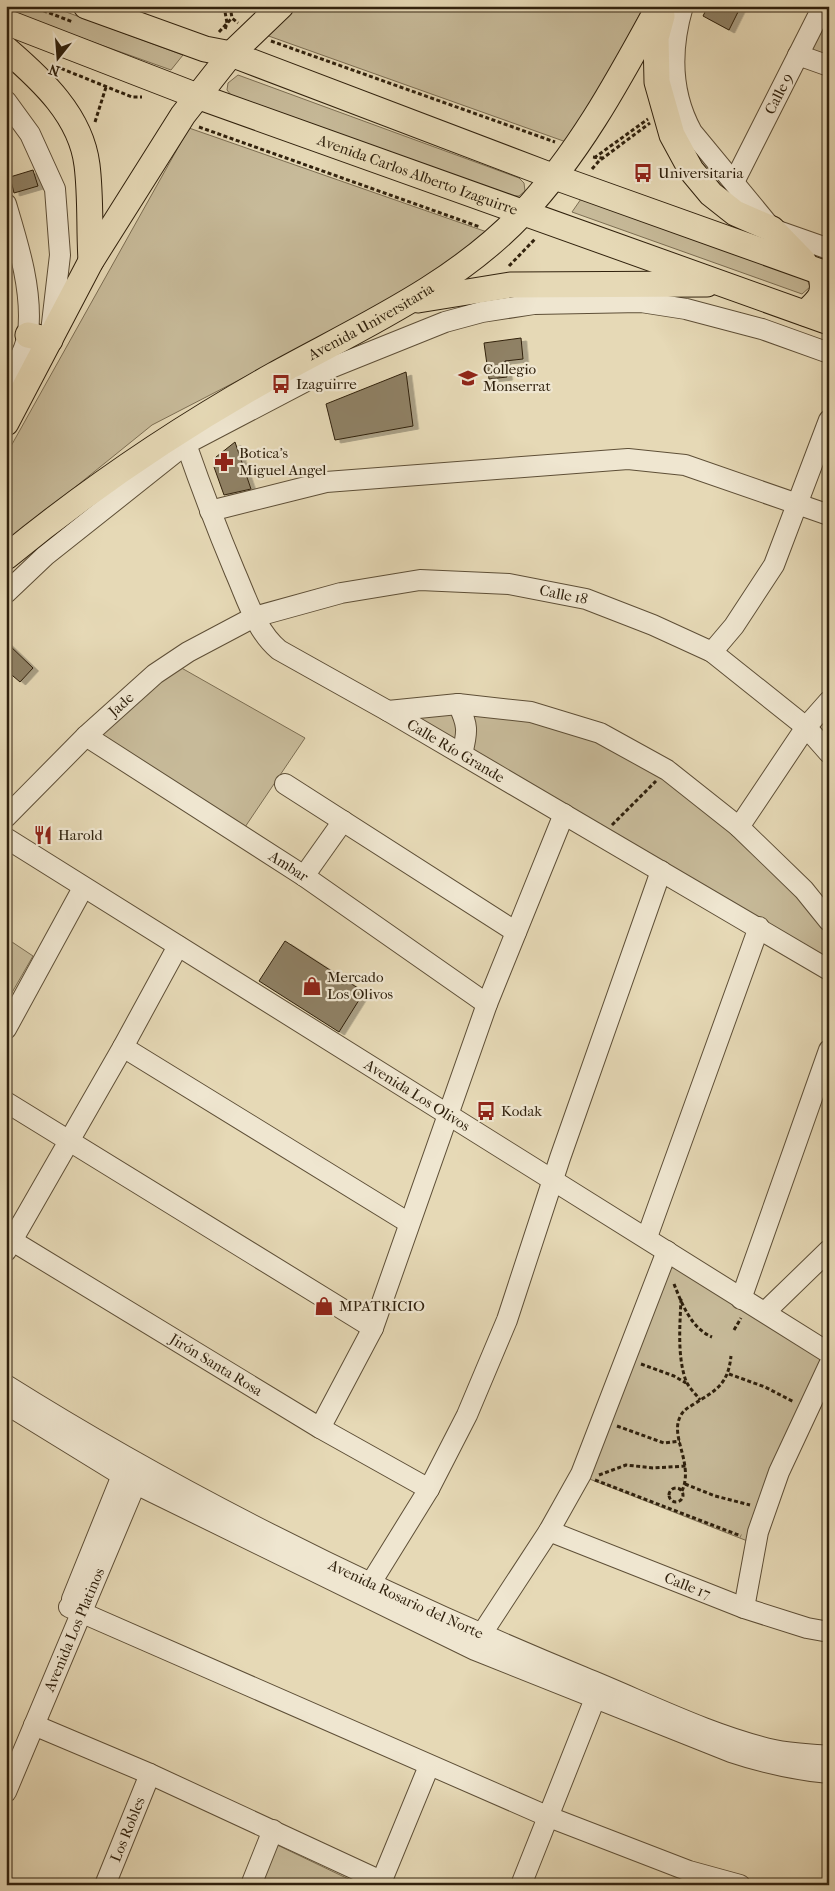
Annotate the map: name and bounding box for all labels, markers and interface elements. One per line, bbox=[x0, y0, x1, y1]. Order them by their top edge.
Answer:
north arrow bbox=[32, 32, 82, 82]
text: N bbox=[46, 60, 62, 80]
street label: Calle 9 bbox=[761, 70, 797, 117]
street label: Avenida Carlos Alberto Izaguirre bbox=[314, 130, 521, 219]
bus stop icon: Universitaria bbox=[632, 162, 654, 184]
place label: Universitaria bbox=[658, 164, 745, 182]
street label: Avenida Universitaria bbox=[304, 279, 438, 364]
place label: Collegio Monserrat bbox=[483, 360, 551, 395]
school or university icon: Collegio Monserrat bbox=[457, 367, 479, 389]
bus stop icon: Izaguirre bbox=[270, 373, 292, 395]
place label: Izaguirre bbox=[296, 375, 357, 393]
place label: Botica's Miguel Angel bbox=[239, 444, 326, 479]
pharmacy icon: Botica's Miguel Angel bbox=[213, 451, 235, 473]
street label: Calle 18 bbox=[538, 581, 589, 608]
street label: Jade bbox=[104, 688, 138, 721]
street label: Calle Río Grande bbox=[404, 715, 508, 787]
restaurant icon: Harold bbox=[32, 824, 54, 846]
place label: Harold bbox=[58, 826, 104, 844]
street label: Ambar bbox=[265, 846, 313, 886]
place label: Mercado Los Olivos bbox=[327, 968, 393, 1003]
shop icon: Mercado Los Olivos bbox=[301, 975, 323, 997]
street label: Avenida Los Olivos bbox=[360, 1055, 474, 1135]
bus stop icon: Kodak bbox=[475, 1100, 497, 1122]
place label: Kodak bbox=[501, 1102, 542, 1120]
shop icon: MPATRICIO bbox=[313, 1295, 335, 1317]
place label: MPATRICIO bbox=[339, 1297, 425, 1315]
street label: Jirón Santa Rosa bbox=[166, 1329, 267, 1400]
street label: Avenida Rosario del Norte bbox=[325, 1555, 487, 1643]
street label: Avenida Los Platinos bbox=[40, 1565, 108, 1695]
street label: Calle 17 bbox=[662, 1568, 713, 1603]
street label: Los Robles bbox=[106, 1794, 149, 1865]

